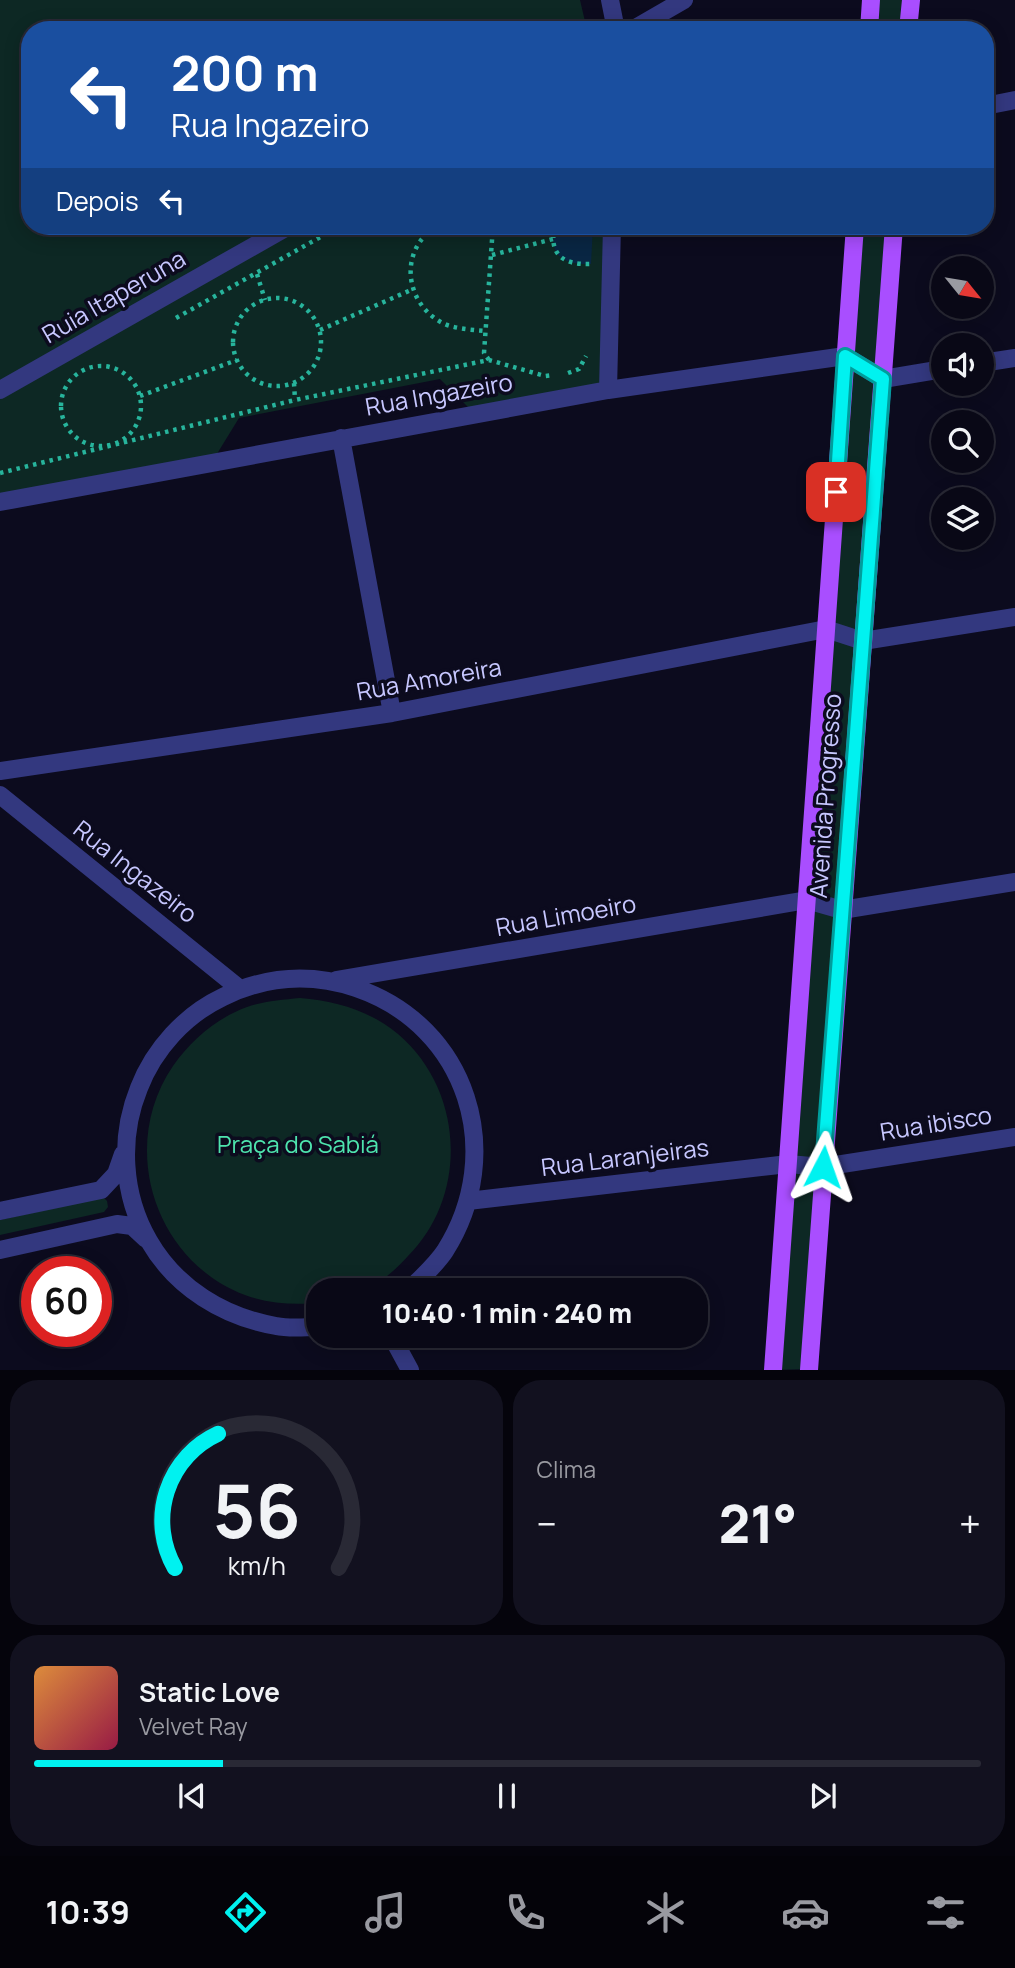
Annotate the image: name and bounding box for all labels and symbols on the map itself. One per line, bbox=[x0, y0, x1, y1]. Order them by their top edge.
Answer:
street label: Ruia Itaperuna bbox=[36, 241, 191, 350]
north arrow bbox=[931, 256, 994, 318]
street label: Rua Ingazeiro bbox=[363, 364, 515, 423]
pin bbox=[806, 462, 866, 522]
street label: Rua Amoreira bbox=[354, 650, 504, 708]
street label: Avenida Progresso bbox=[801, 692, 848, 899]
street label: Rua Ingazeiro bbox=[67, 812, 205, 930]
street label: Rua Limoeiro bbox=[493, 886, 639, 943]
street label: Rua ibisco bbox=[878, 1097, 994, 1148]
park label: Praça do Sabiá bbox=[217, 1127, 379, 1160]
street label: Rua Laranjeiras bbox=[539, 1130, 711, 1183]
position arrow bbox=[786, 1130, 860, 1204]
speed limit sign: 60 bbox=[21, 1256, 112, 1347]

